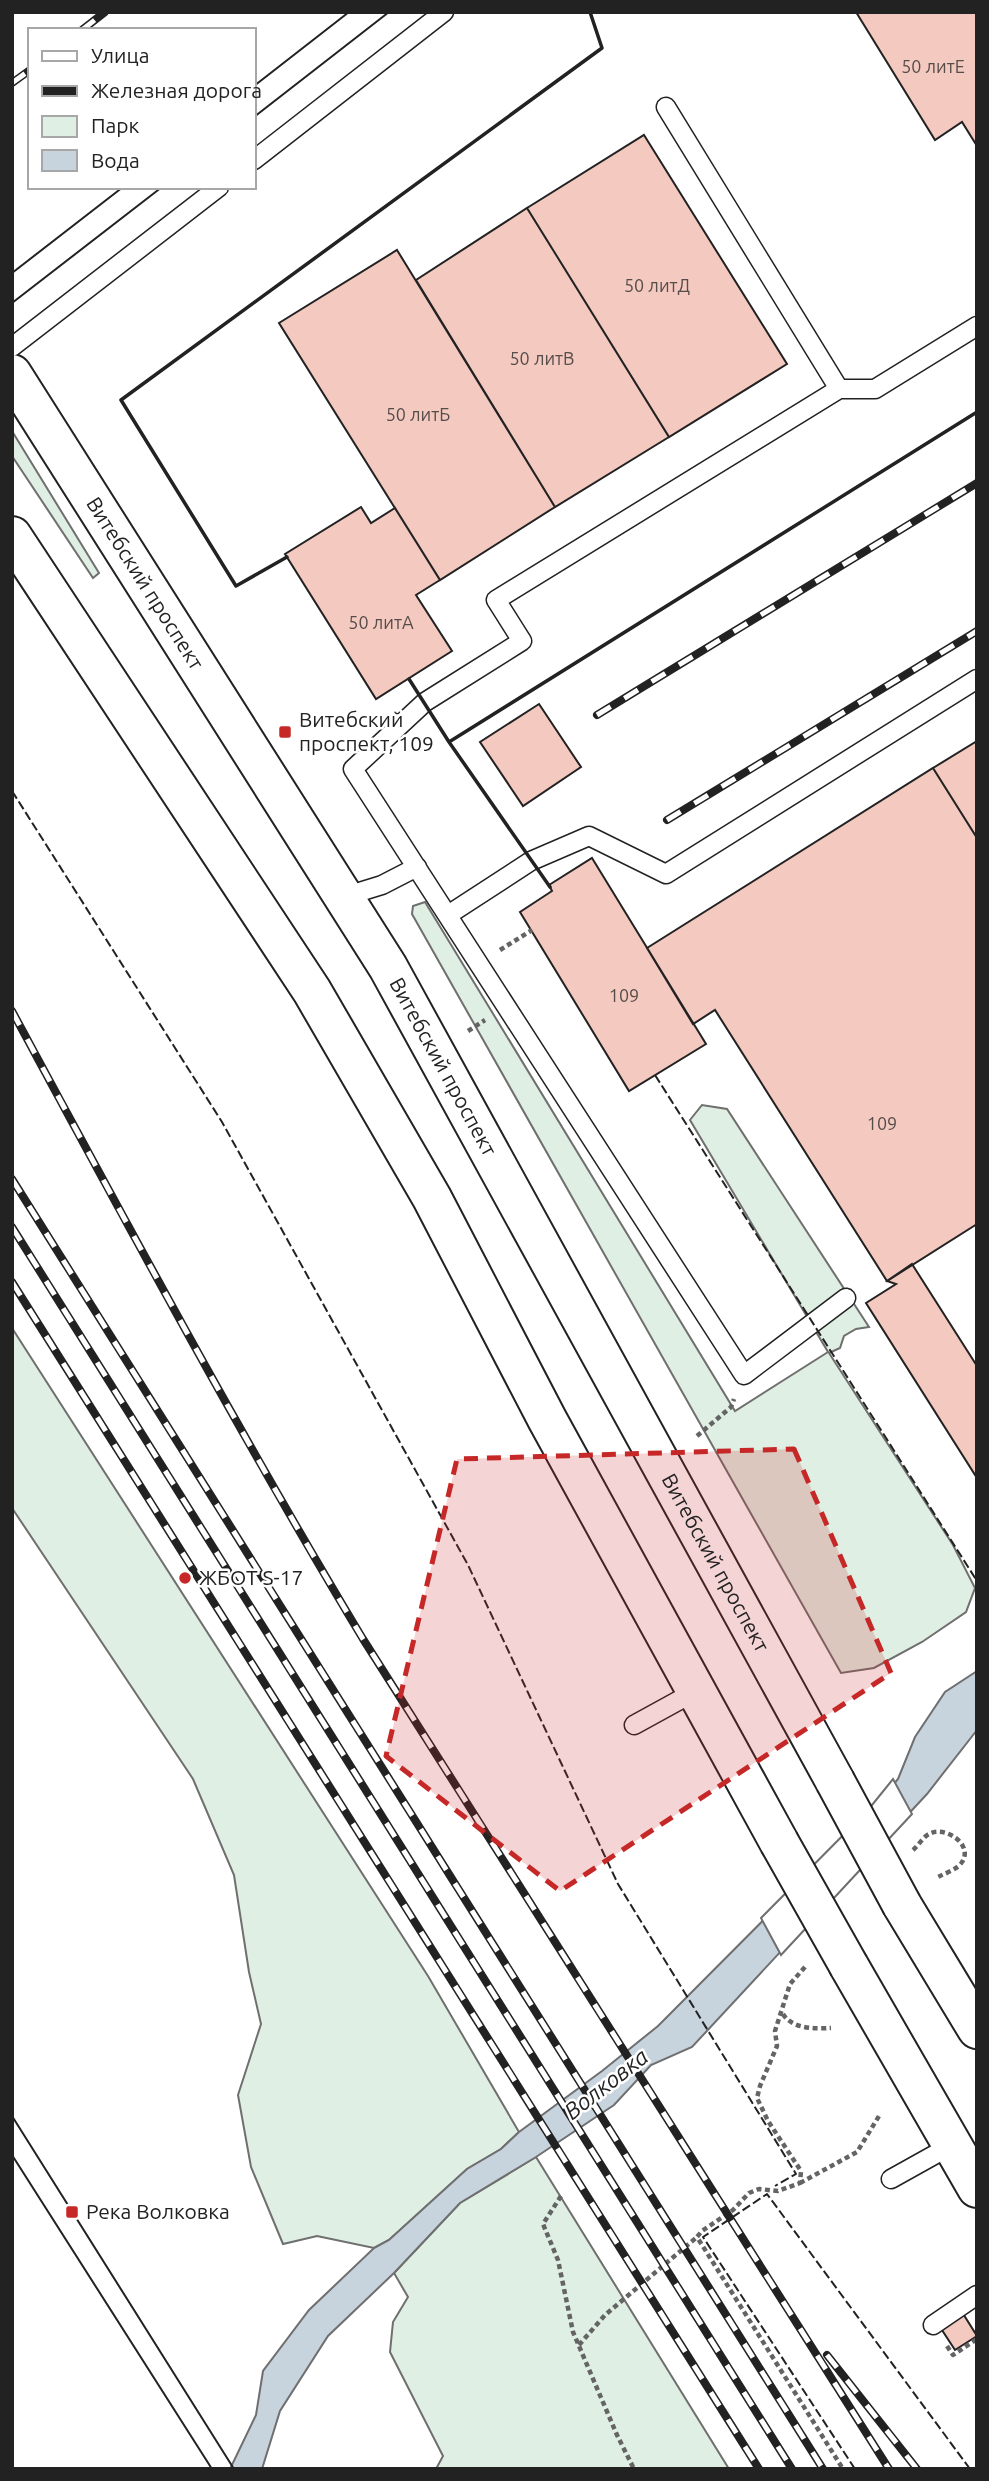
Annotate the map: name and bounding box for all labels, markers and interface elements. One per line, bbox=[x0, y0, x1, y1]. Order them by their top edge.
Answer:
legend bbox=[28, 28, 256, 189]
text: Улица bbox=[91, 43, 149, 67]
house number: 50 литЕ bbox=[901, 56, 965, 76]
text: Железная дорога bbox=[91, 78, 262, 102]
text: Парк bbox=[91, 113, 140, 137]
text: Вода bbox=[91, 148, 140, 172]
house number: 50 литД bbox=[624, 275, 690, 295]
house number: 50 литВ bbox=[509, 348, 575, 368]
house number: 50 литБ bbox=[386, 404, 450, 424]
street label: Витебский проспект bbox=[82, 492, 210, 674]
house number: 50 литА bbox=[348, 612, 414, 632]
place label: Витебский проспект, 109 bbox=[299, 707, 434, 755]
marker: Витебский проспект, 109 bbox=[277, 724, 293, 740]
street label: Витебский проспект bbox=[385, 973, 503, 1160]
house number: 109 bbox=[609, 985, 639, 1005]
house number: 109 bbox=[867, 1113, 897, 1133]
street label: Витебский проспект bbox=[658, 1469, 775, 1656]
place label: ЖБОТ S-17 bbox=[199, 1565, 303, 1589]
marker: ЖБОТ S-17 bbox=[177, 1570, 193, 1586]
water label: Волковка bbox=[559, 2043, 652, 2124]
place label: Река Волковка bbox=[86, 2199, 230, 2223]
marker: Река Волковка bbox=[64, 2204, 80, 2220]

